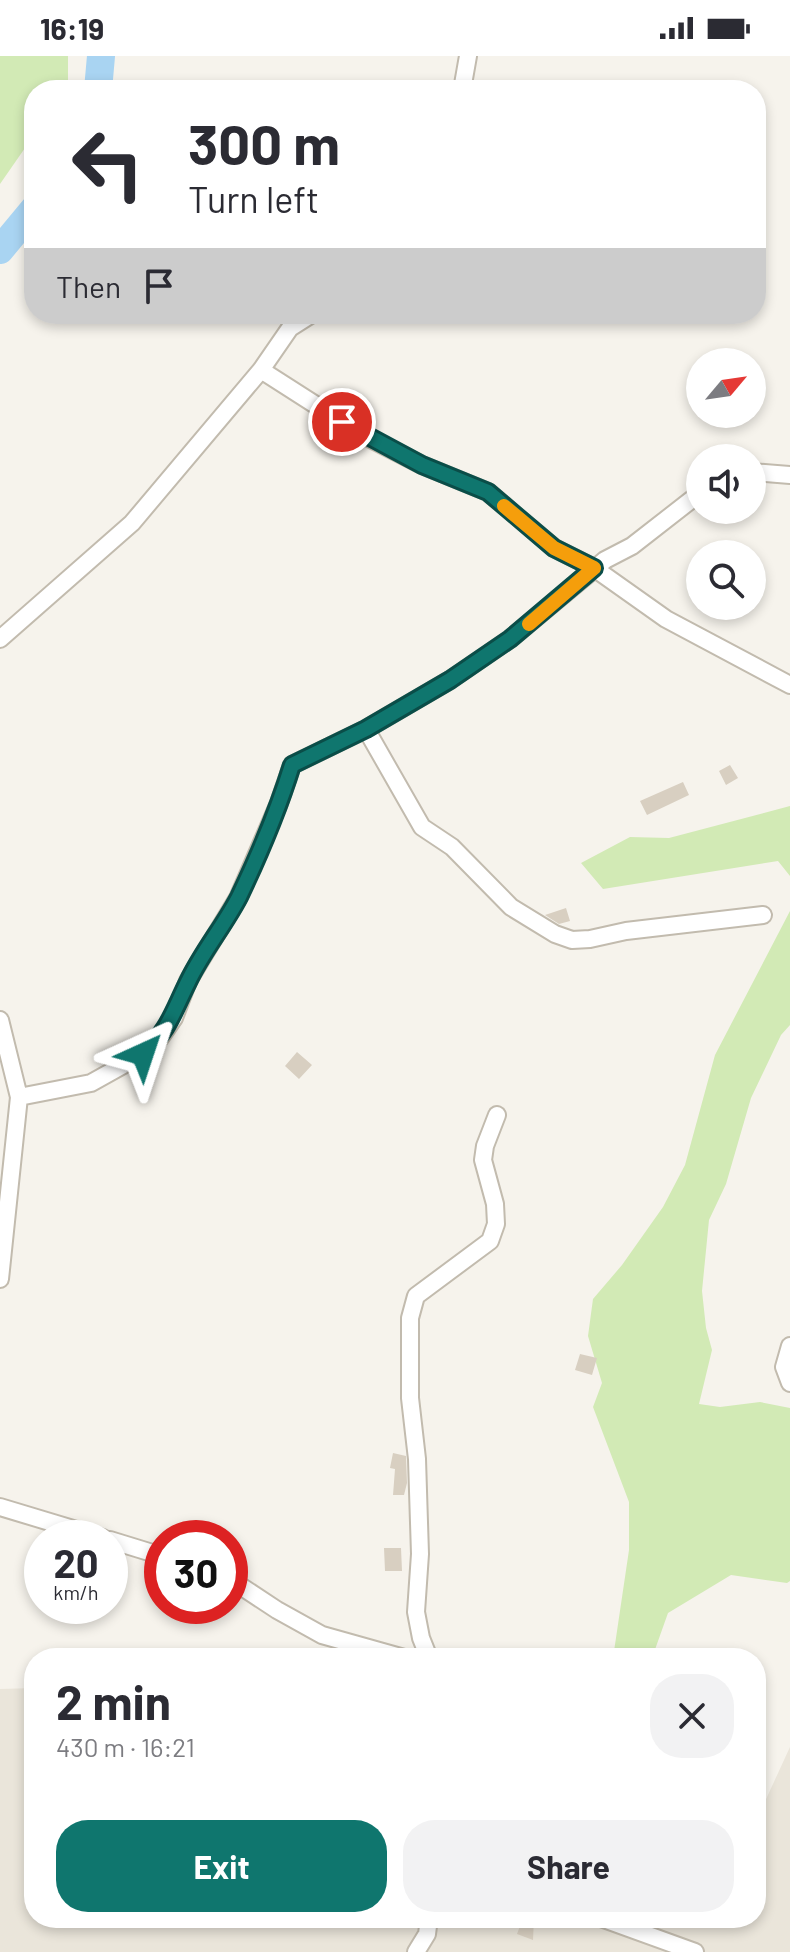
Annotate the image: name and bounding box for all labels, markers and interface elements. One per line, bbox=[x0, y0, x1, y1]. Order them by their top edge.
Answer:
text: 16:19 bbox=[40, 10, 104, 46]
text: 300 m bbox=[188, 109, 340, 176]
icon: left bbox=[56, 112, 160, 216]
text: Turn left bbox=[188, 177, 319, 220]
icon: arrive bbox=[137, 264, 181, 308]
text: Then bbox=[56, 268, 121, 304]
north arrow bbox=[686, 348, 766, 428]
map controls bbox=[686, 348, 766, 620]
pin bbox=[308, 388, 376, 456]
icon: arrive bbox=[320, 400, 364, 444]
button: sound bbox=[686, 444, 766, 524]
button: search bbox=[686, 540, 766, 620]
position arrow bbox=[101, 1012, 185, 1096]
speed limit sign: 30 bbox=[144, 1520, 248, 1624]
text: 20 bbox=[53, 1538, 99, 1586]
text: km/h bbox=[53, 1580, 99, 1604]
text: 2 min bbox=[56, 1672, 171, 1730]
button: close bbox=[650, 1674, 734, 1758]
text: 430 m · 16:21 bbox=[56, 1731, 195, 1762]
button: Exit bbox=[56, 1820, 387, 1912]
button: Share bbox=[403, 1820, 734, 1912]

